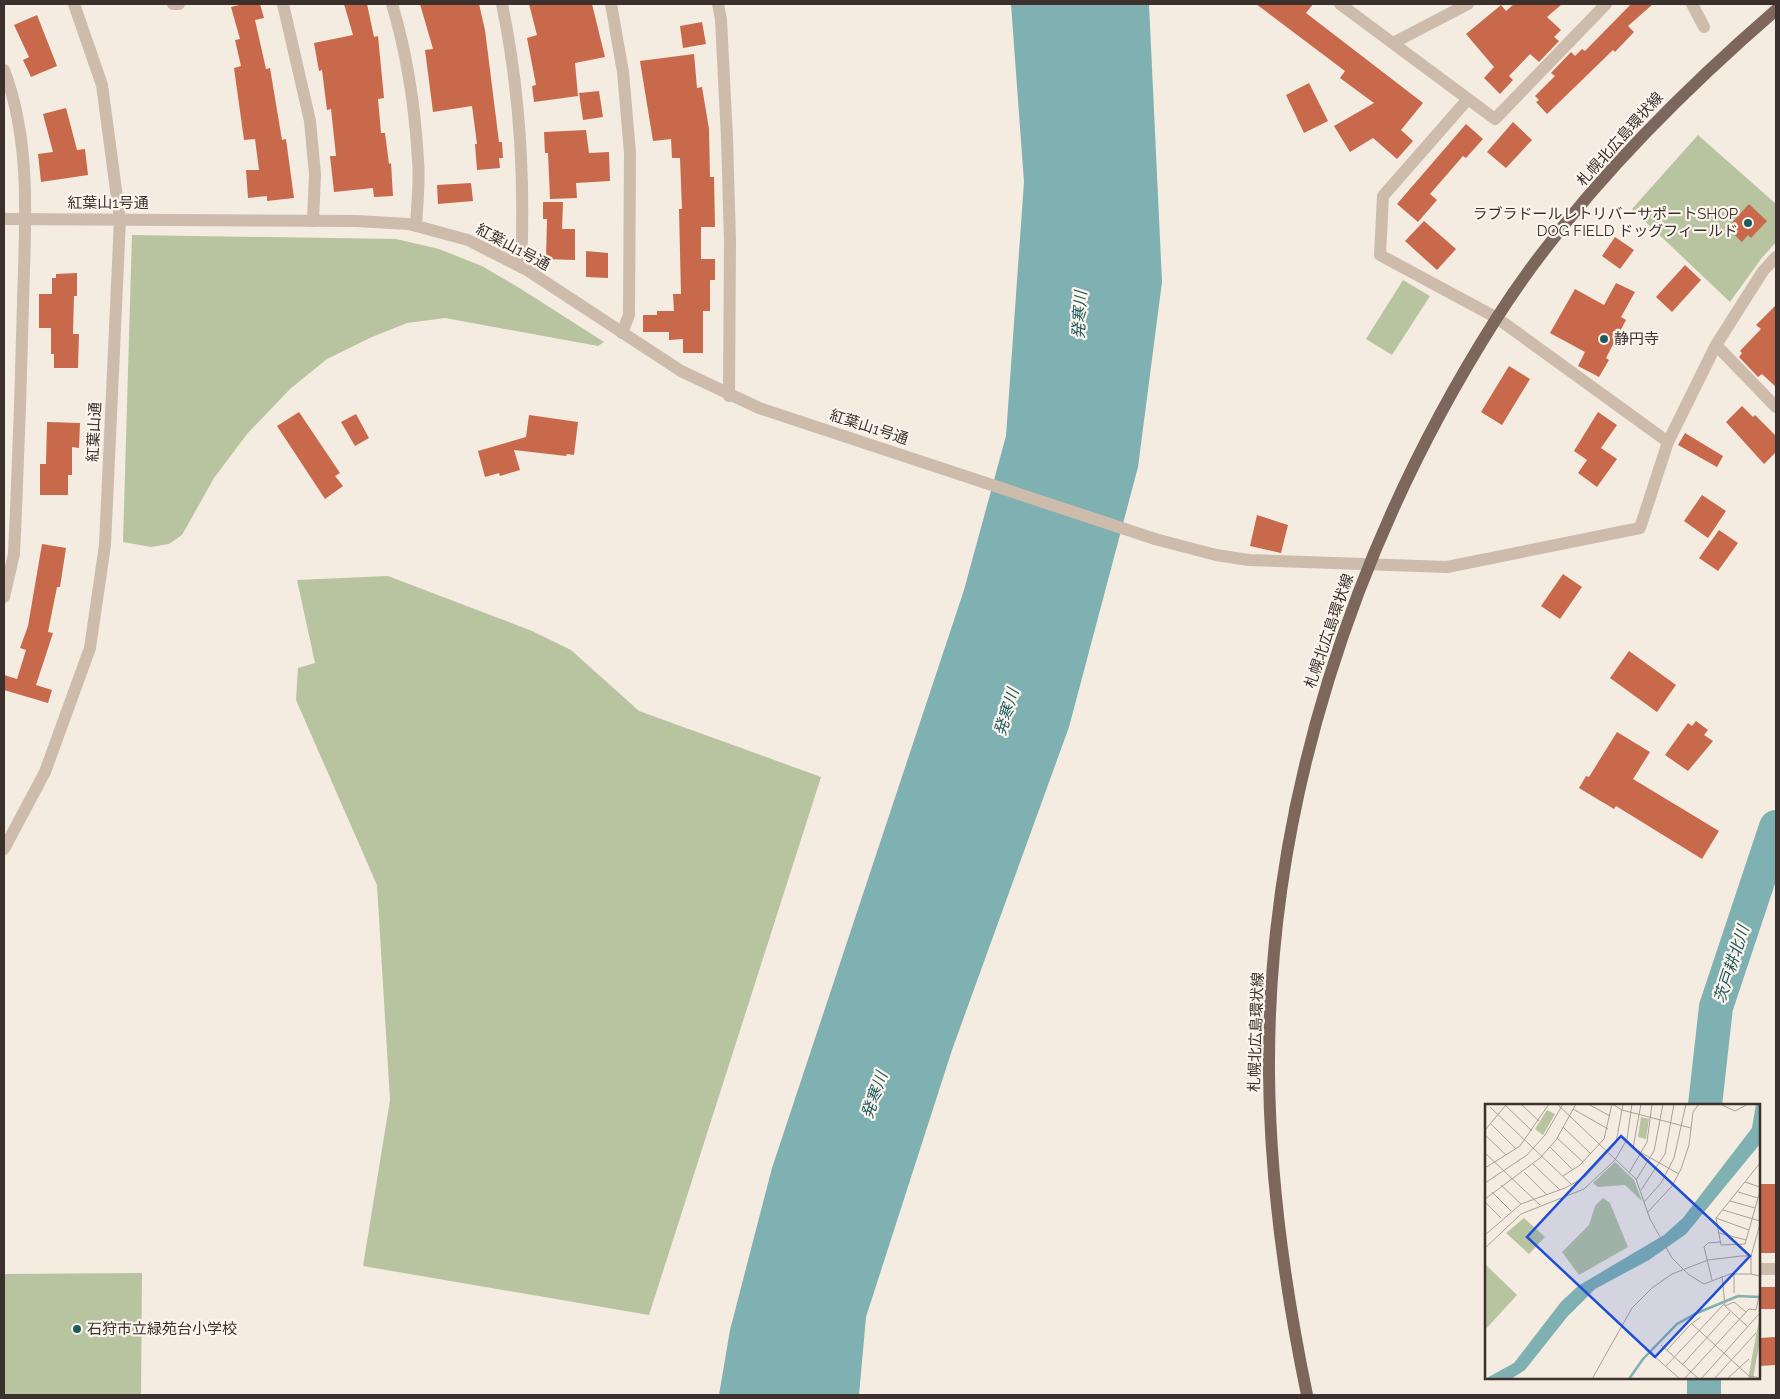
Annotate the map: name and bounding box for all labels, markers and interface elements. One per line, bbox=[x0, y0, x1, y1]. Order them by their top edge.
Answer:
street label: 札幌北広島環状線 bbox=[1573, 88, 1667, 190]
street label: 紅葉山1号通 bbox=[67, 194, 149, 212]
place label: ラブラドールレトリバーサポートSHOP DOG FIELD ドッグフィールド bbox=[1473, 205, 1738, 240]
marker: ラブラドールレトリバーサポートSHOP DOG FIELD ドッグフィールド bbox=[1742, 217, 1754, 229]
street label: 紅葉山1号通 bbox=[473, 220, 553, 274]
water label: 発寒川 bbox=[1069, 289, 1090, 339]
place label: 静円寺 bbox=[1614, 330, 1659, 348]
marker: 静円寺 bbox=[1598, 333, 1610, 345]
street label: 紅葉山通 bbox=[83, 402, 105, 462]
street label: 紅葉山1号通 bbox=[828, 406, 910, 448]
street label: 札幌北広島環状線 bbox=[1301, 571, 1357, 691]
water label: 発寒川 bbox=[990, 685, 1023, 738]
water label: 茨戸耕北川 bbox=[1710, 921, 1753, 1005]
street label: 札幌北広島環状線 bbox=[1245, 972, 1267, 1092]
water label: 発寒川 bbox=[858, 1067, 892, 1121]
inset map bbox=[1485, 1104, 1760, 1379]
place label: 石狩市立緑苑台小学校 bbox=[87, 1320, 237, 1338]
marker: 石狩市立緑苑台小学校 bbox=[71, 1323, 83, 1335]

